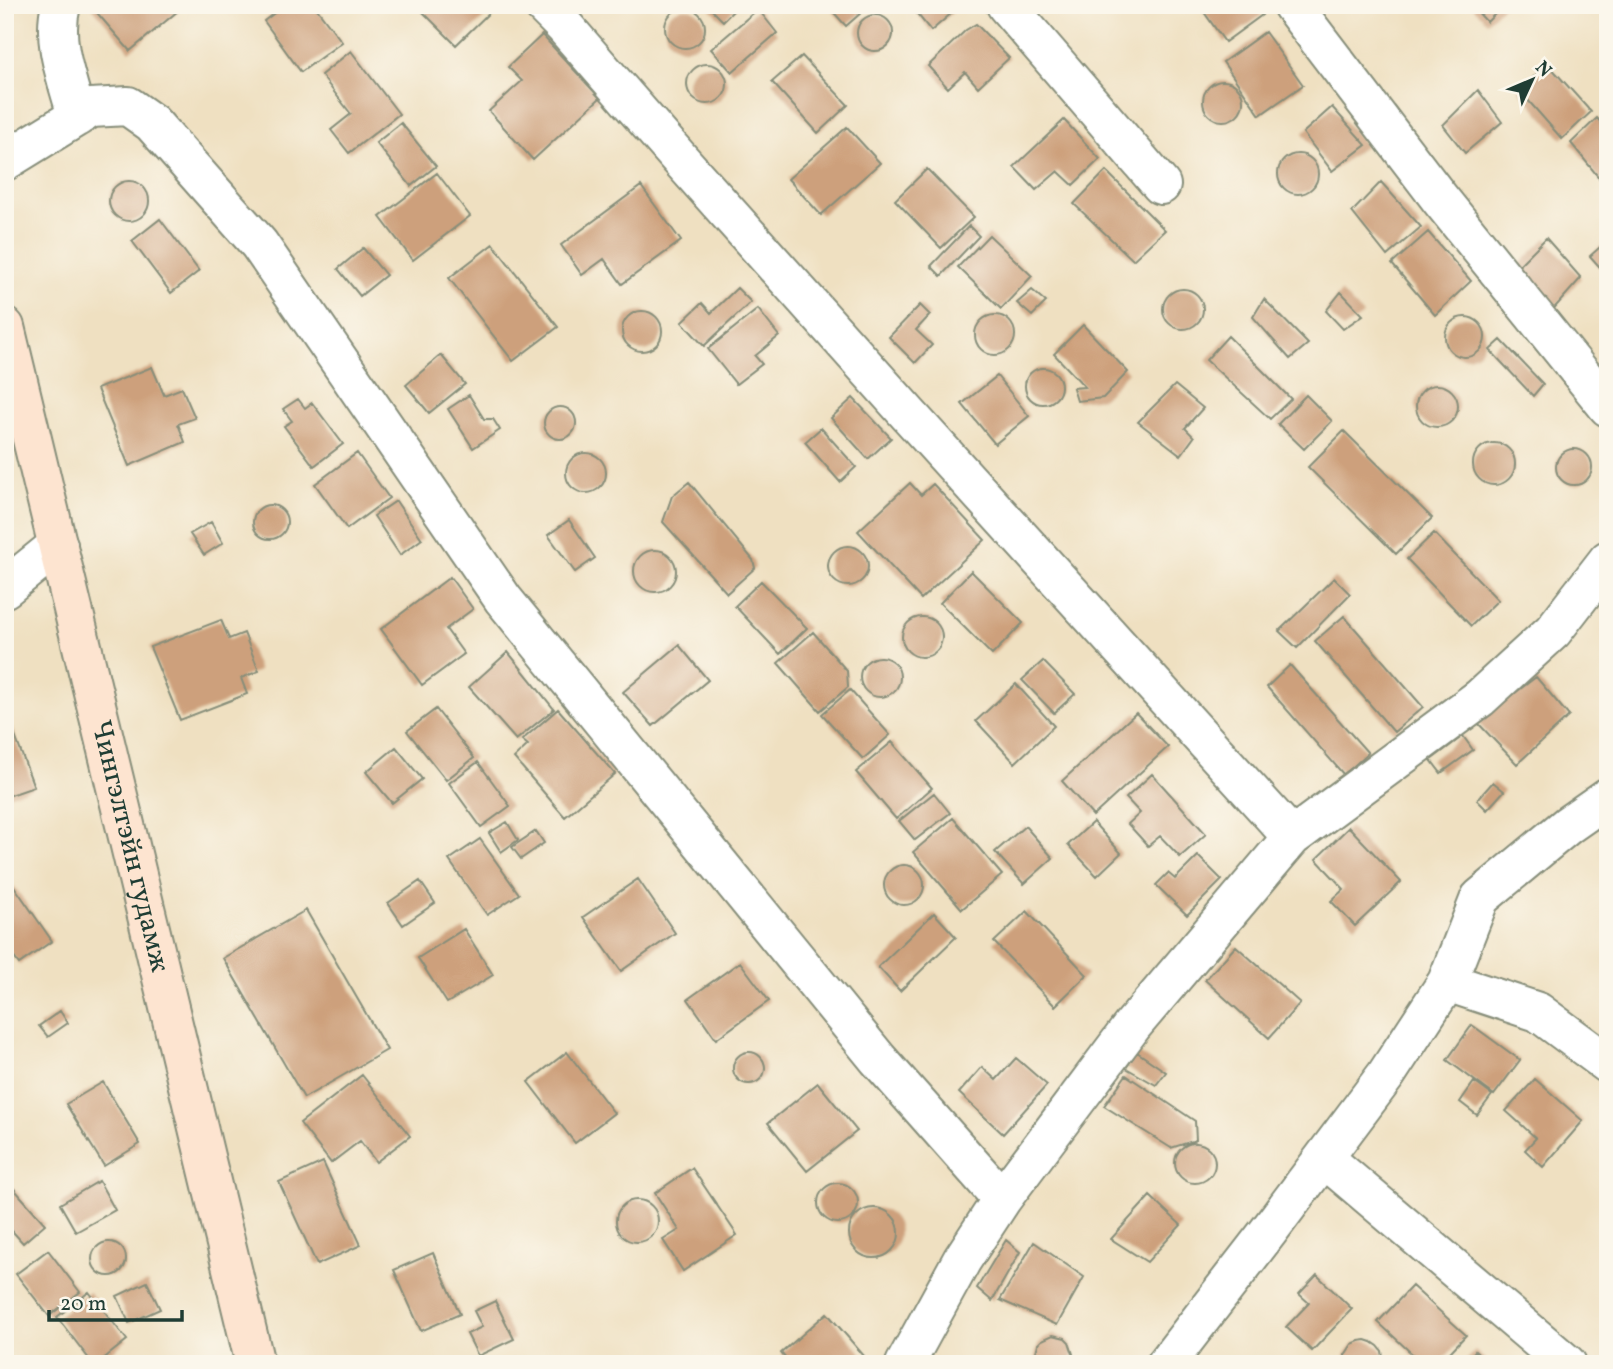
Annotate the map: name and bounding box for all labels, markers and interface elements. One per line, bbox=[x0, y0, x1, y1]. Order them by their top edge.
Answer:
north arrow bbox=[1498, 46, 1568, 116]
text: N bbox=[1529, 56, 1557, 84]
street label: Чингэлтэйн гудамж bbox=[81, 716, 179, 976]
scale bar bbox=[49, 1278, 182, 1322]
text: 20 m bbox=[60, 1290, 106, 1319]

